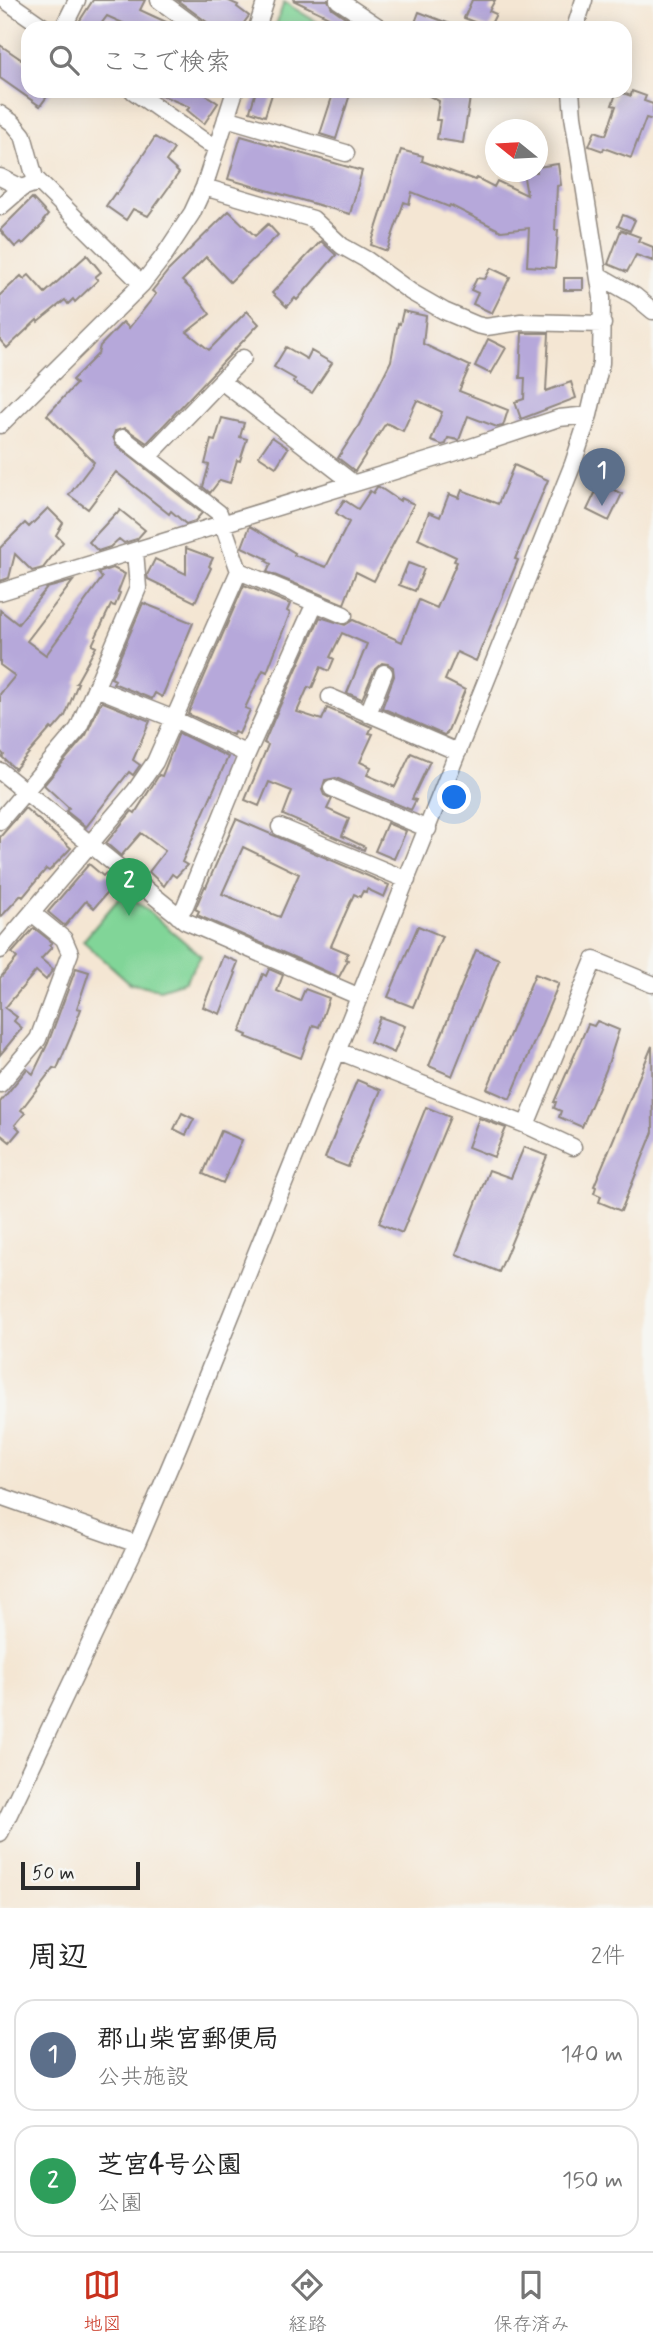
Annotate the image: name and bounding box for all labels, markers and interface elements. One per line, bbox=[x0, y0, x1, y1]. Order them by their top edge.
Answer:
search box bbox=[21, 21, 632, 98]
icon: search bbox=[45, 41, 83, 79]
text: ここで検索 bbox=[101, 46, 231, 80]
north arrow bbox=[485, 119, 548, 182]
pin: 1 bbox=[579, 448, 625, 506]
your location bbox=[437, 780, 471, 814]
pin: 2 bbox=[106, 858, 152, 916]
scale bar bbox=[21, 1859, 140, 1891]
text: 50 m bbox=[32, 1861, 75, 1886]
text: 周辺 bbox=[28, 1938, 88, 1977]
text: 2件 bbox=[591, 1942, 625, 1972]
text: 郡山柴宮郵便局 bbox=[97, 2023, 279, 2057]
text: 1 bbox=[48, 2040, 58, 2070]
text: 140 m bbox=[560, 2040, 623, 2070]
text: 公共施設 bbox=[97, 2063, 189, 2093]
text: 芝宮4号公園 bbox=[97, 2149, 242, 2183]
text: 2 bbox=[47, 2166, 59, 2196]
text: 150 m bbox=[562, 2166, 623, 2196]
text: 公園 bbox=[97, 2189, 143, 2219]
tab: 地図 bbox=[83, 2266, 122, 2337]
tab: 経路 bbox=[288, 2266, 327, 2337]
tab: 保存済み bbox=[493, 2266, 570, 2337]

